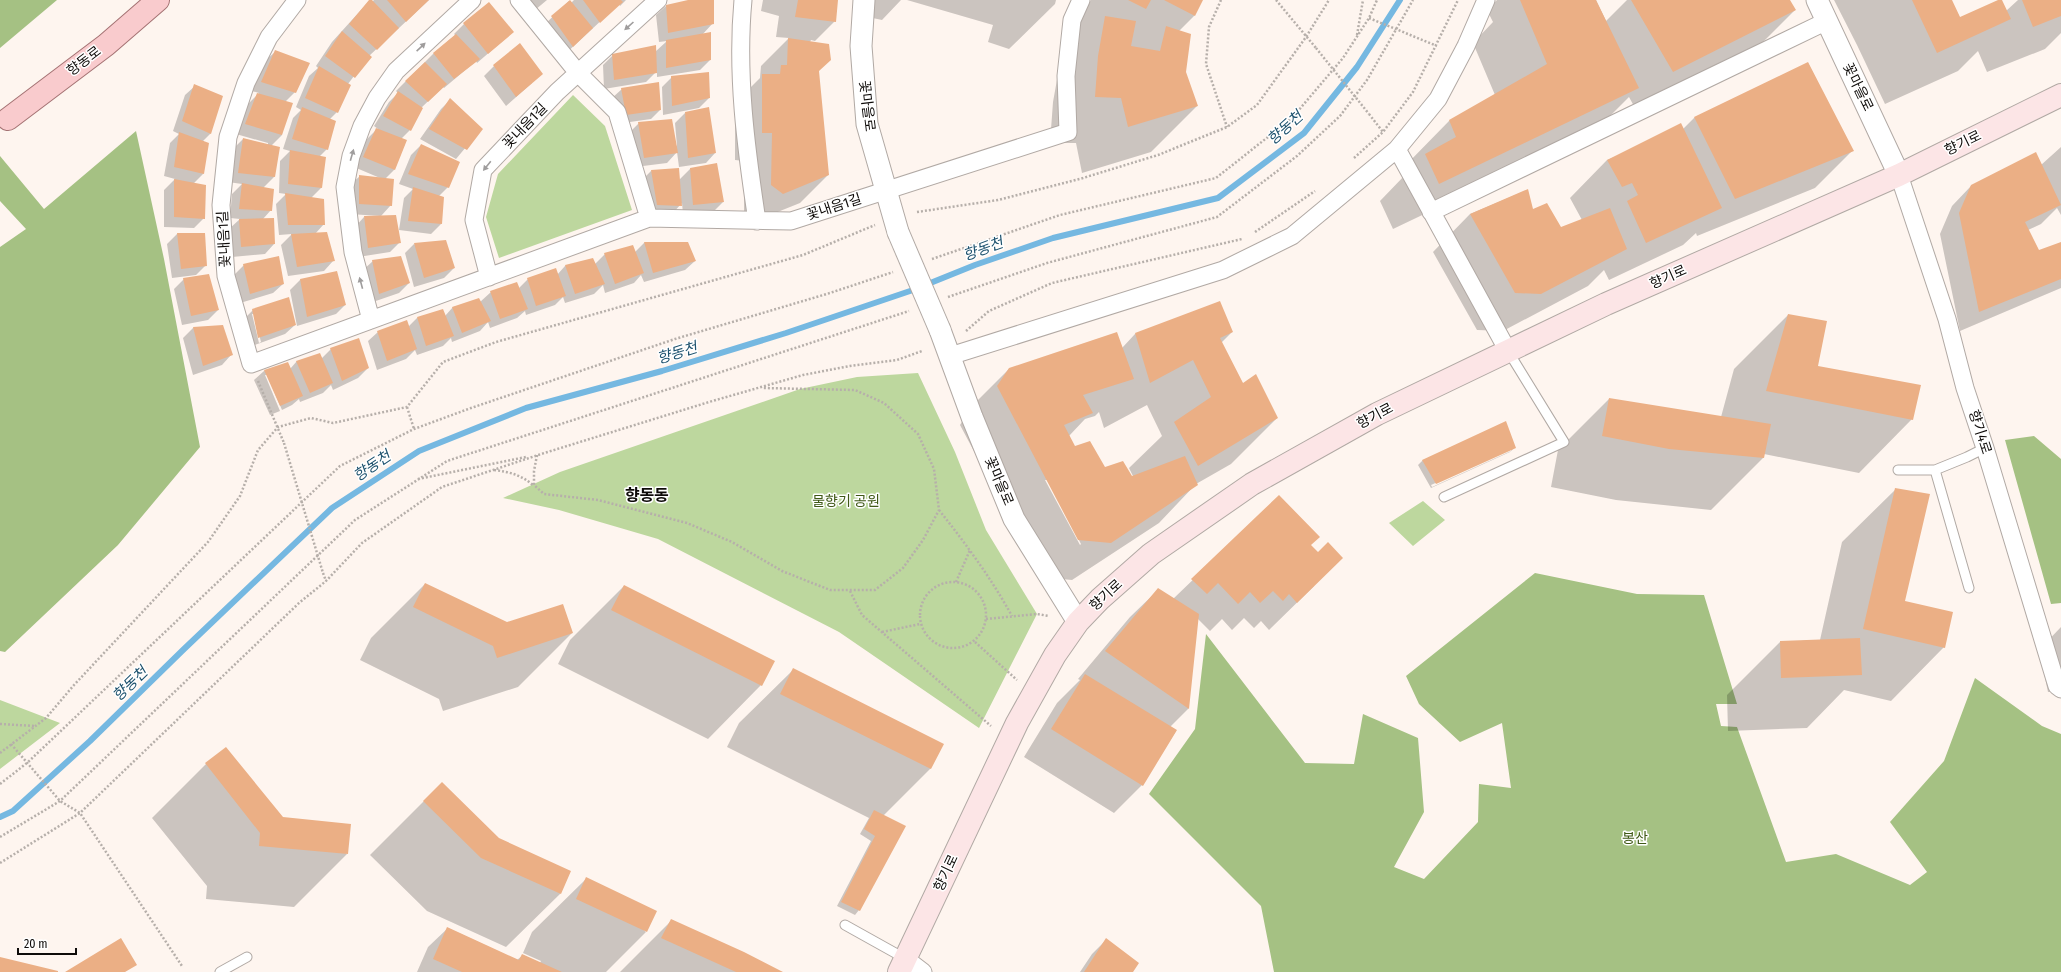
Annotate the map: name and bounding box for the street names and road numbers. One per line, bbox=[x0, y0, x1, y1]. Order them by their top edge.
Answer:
street label: 향동로 bbox=[63, 43, 105, 79]
street label: 꽃마을로 bbox=[1839, 60, 1877, 114]
street label: 꽃마을로 bbox=[855, 79, 879, 133]
street label: 꽃내음1길 bbox=[499, 100, 551, 152]
street label: 향기로 bbox=[1942, 127, 1984, 159]
street label: 꽃내음1길 bbox=[804, 190, 864, 224]
street label: 꽃내음1길 bbox=[214, 210, 234, 268]
street label: 향기로 bbox=[1647, 261, 1689, 293]
street label: 향기로 bbox=[1354, 399, 1396, 433]
street label: 향기4로 bbox=[1965, 408, 1995, 456]
street label: 꽃마을로 bbox=[981, 454, 1017, 508]
street label: 향기로 bbox=[1086, 576, 1126, 614]
street label: 향기로 bbox=[930, 852, 962, 894]

